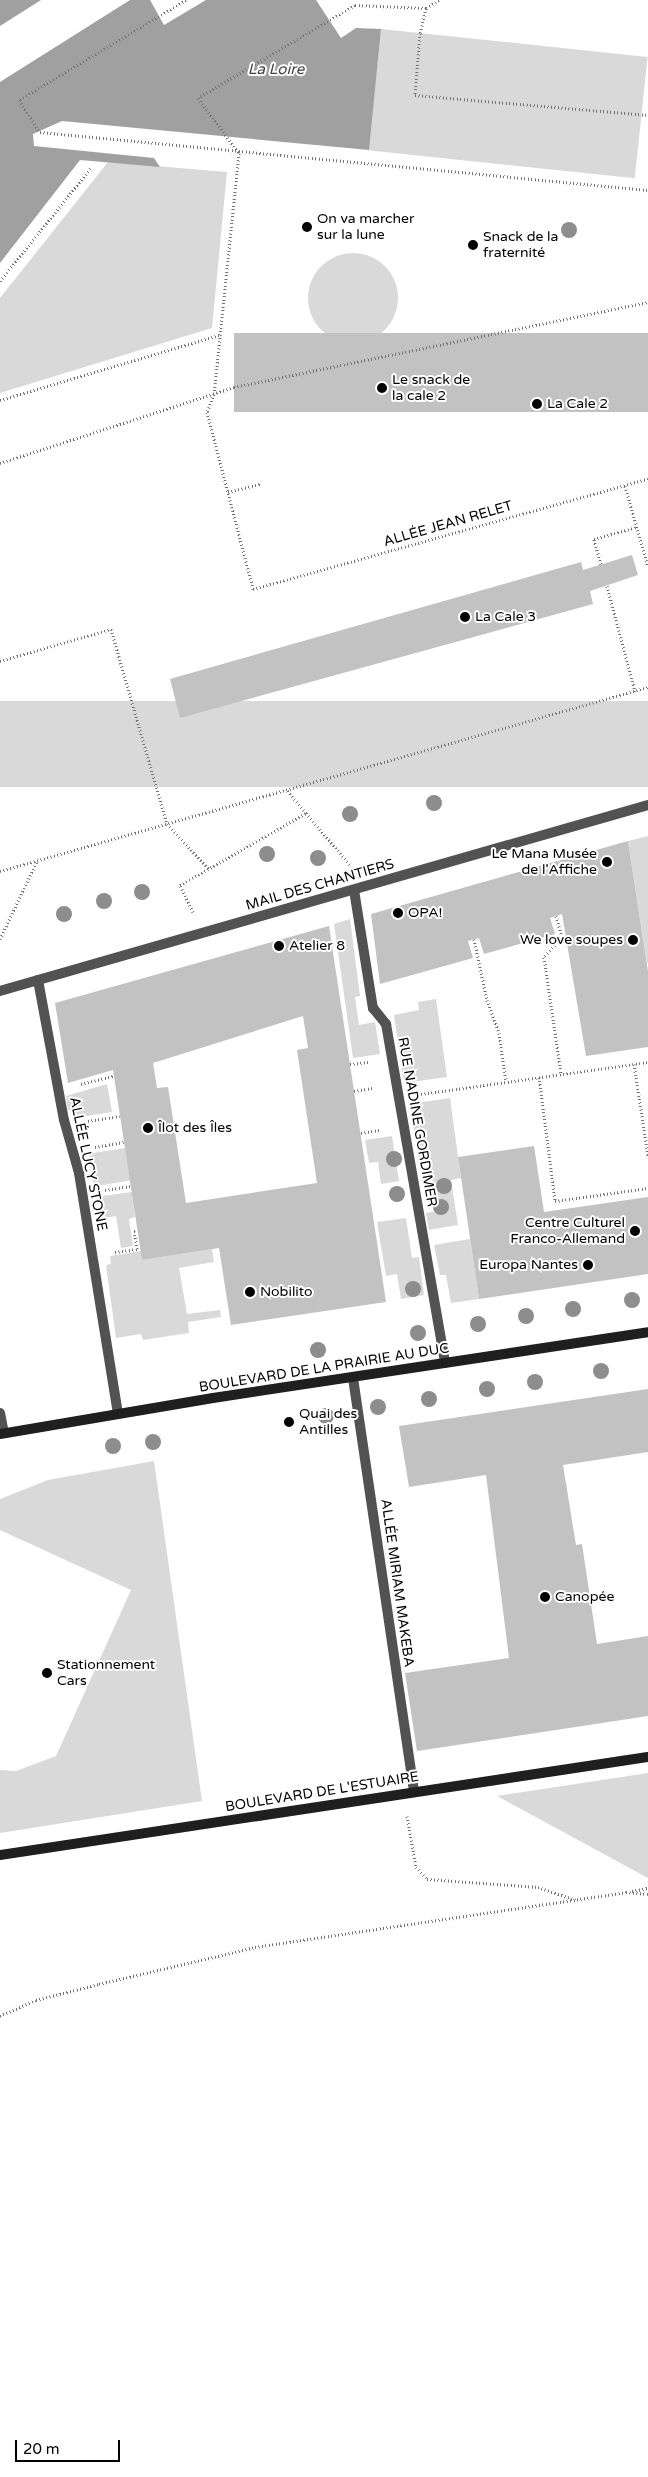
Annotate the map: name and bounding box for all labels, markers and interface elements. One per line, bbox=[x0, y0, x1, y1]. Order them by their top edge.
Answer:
water label: La Loire bbox=[248, 61, 304, 79]
place label: On va marcher sur la lune bbox=[317, 211, 414, 243]
marker: On va marcher sur la lune bbox=[301, 221, 313, 233]
place label: Snack de la fraternité bbox=[483, 229, 558, 262]
marker: Snack de la fraternité bbox=[467, 239, 479, 251]
place label: Le snack de la cale 2 bbox=[392, 372, 470, 404]
marker: Le snack de la cale 2 bbox=[376, 382, 388, 394]
place label: La Cale 2 bbox=[547, 396, 608, 412]
marker: La Cale 2 bbox=[531, 398, 543, 410]
street label: ALLÉE JEAN RELET bbox=[382, 498, 514, 550]
place label: La Cale 3 bbox=[475, 609, 536, 625]
marker: La Cale 3 bbox=[459, 611, 471, 623]
place label: Le Mana Musée de l'Affiche bbox=[492, 846, 597, 879]
street label: MAIL DES CHANTIERS bbox=[244, 856, 396, 914]
marker: Le Mana Musée de l'Affiche bbox=[601, 856, 613, 868]
place label: OPA! bbox=[408, 905, 443, 921]
marker: OPA! bbox=[392, 907, 404, 919]
place label: We love soupes bbox=[520, 932, 623, 948]
marker: We love soupes bbox=[627, 934, 639, 946]
place label: Atelier 8 bbox=[289, 938, 345, 954]
marker: Atelier 8 bbox=[273, 940, 285, 952]
street label: RUE NADINE GORDIMER bbox=[394, 1036, 440, 1208]
street label: ALLÉE LUCY STONE bbox=[66, 1095, 110, 1233]
place label: Îlot des Îles bbox=[158, 1120, 232, 1136]
marker: Îlot des Îles bbox=[142, 1122, 154, 1134]
place label: Centre Culturel Franco-Allemand bbox=[510, 1215, 625, 1248]
marker: Centre Culturel Franco-Allemand bbox=[629, 1225, 641, 1237]
place label: Europa Nantes bbox=[479, 1257, 578, 1273]
marker: Europa Nantes bbox=[582, 1259, 594, 1271]
place label: Nobilito bbox=[260, 1284, 313, 1300]
marker: Nobilito bbox=[244, 1286, 256, 1298]
street label: BOULEVARD DE LA PRAIRIE AU DUC bbox=[198, 1340, 450, 1396]
place label: Quai des Antilles bbox=[299, 1406, 357, 1438]
marker: Quai des Antilles bbox=[283, 1416, 295, 1428]
street label: ALLÉE MIRIAM MAKEBA bbox=[377, 1498, 417, 1668]
place label: Canopée bbox=[555, 1589, 614, 1605]
marker: Canopée bbox=[539, 1591, 551, 1603]
place label: Stationnement Cars bbox=[57, 1657, 155, 1690]
marker: Stationnement Cars bbox=[41, 1667, 53, 1679]
street label: BOULEVARD DE L'ESTUAIRE bbox=[224, 1768, 420, 1816]
scale bar bbox=[18, 2430, 122, 2462]
text: 20 m bbox=[23, 2440, 60, 2458]

